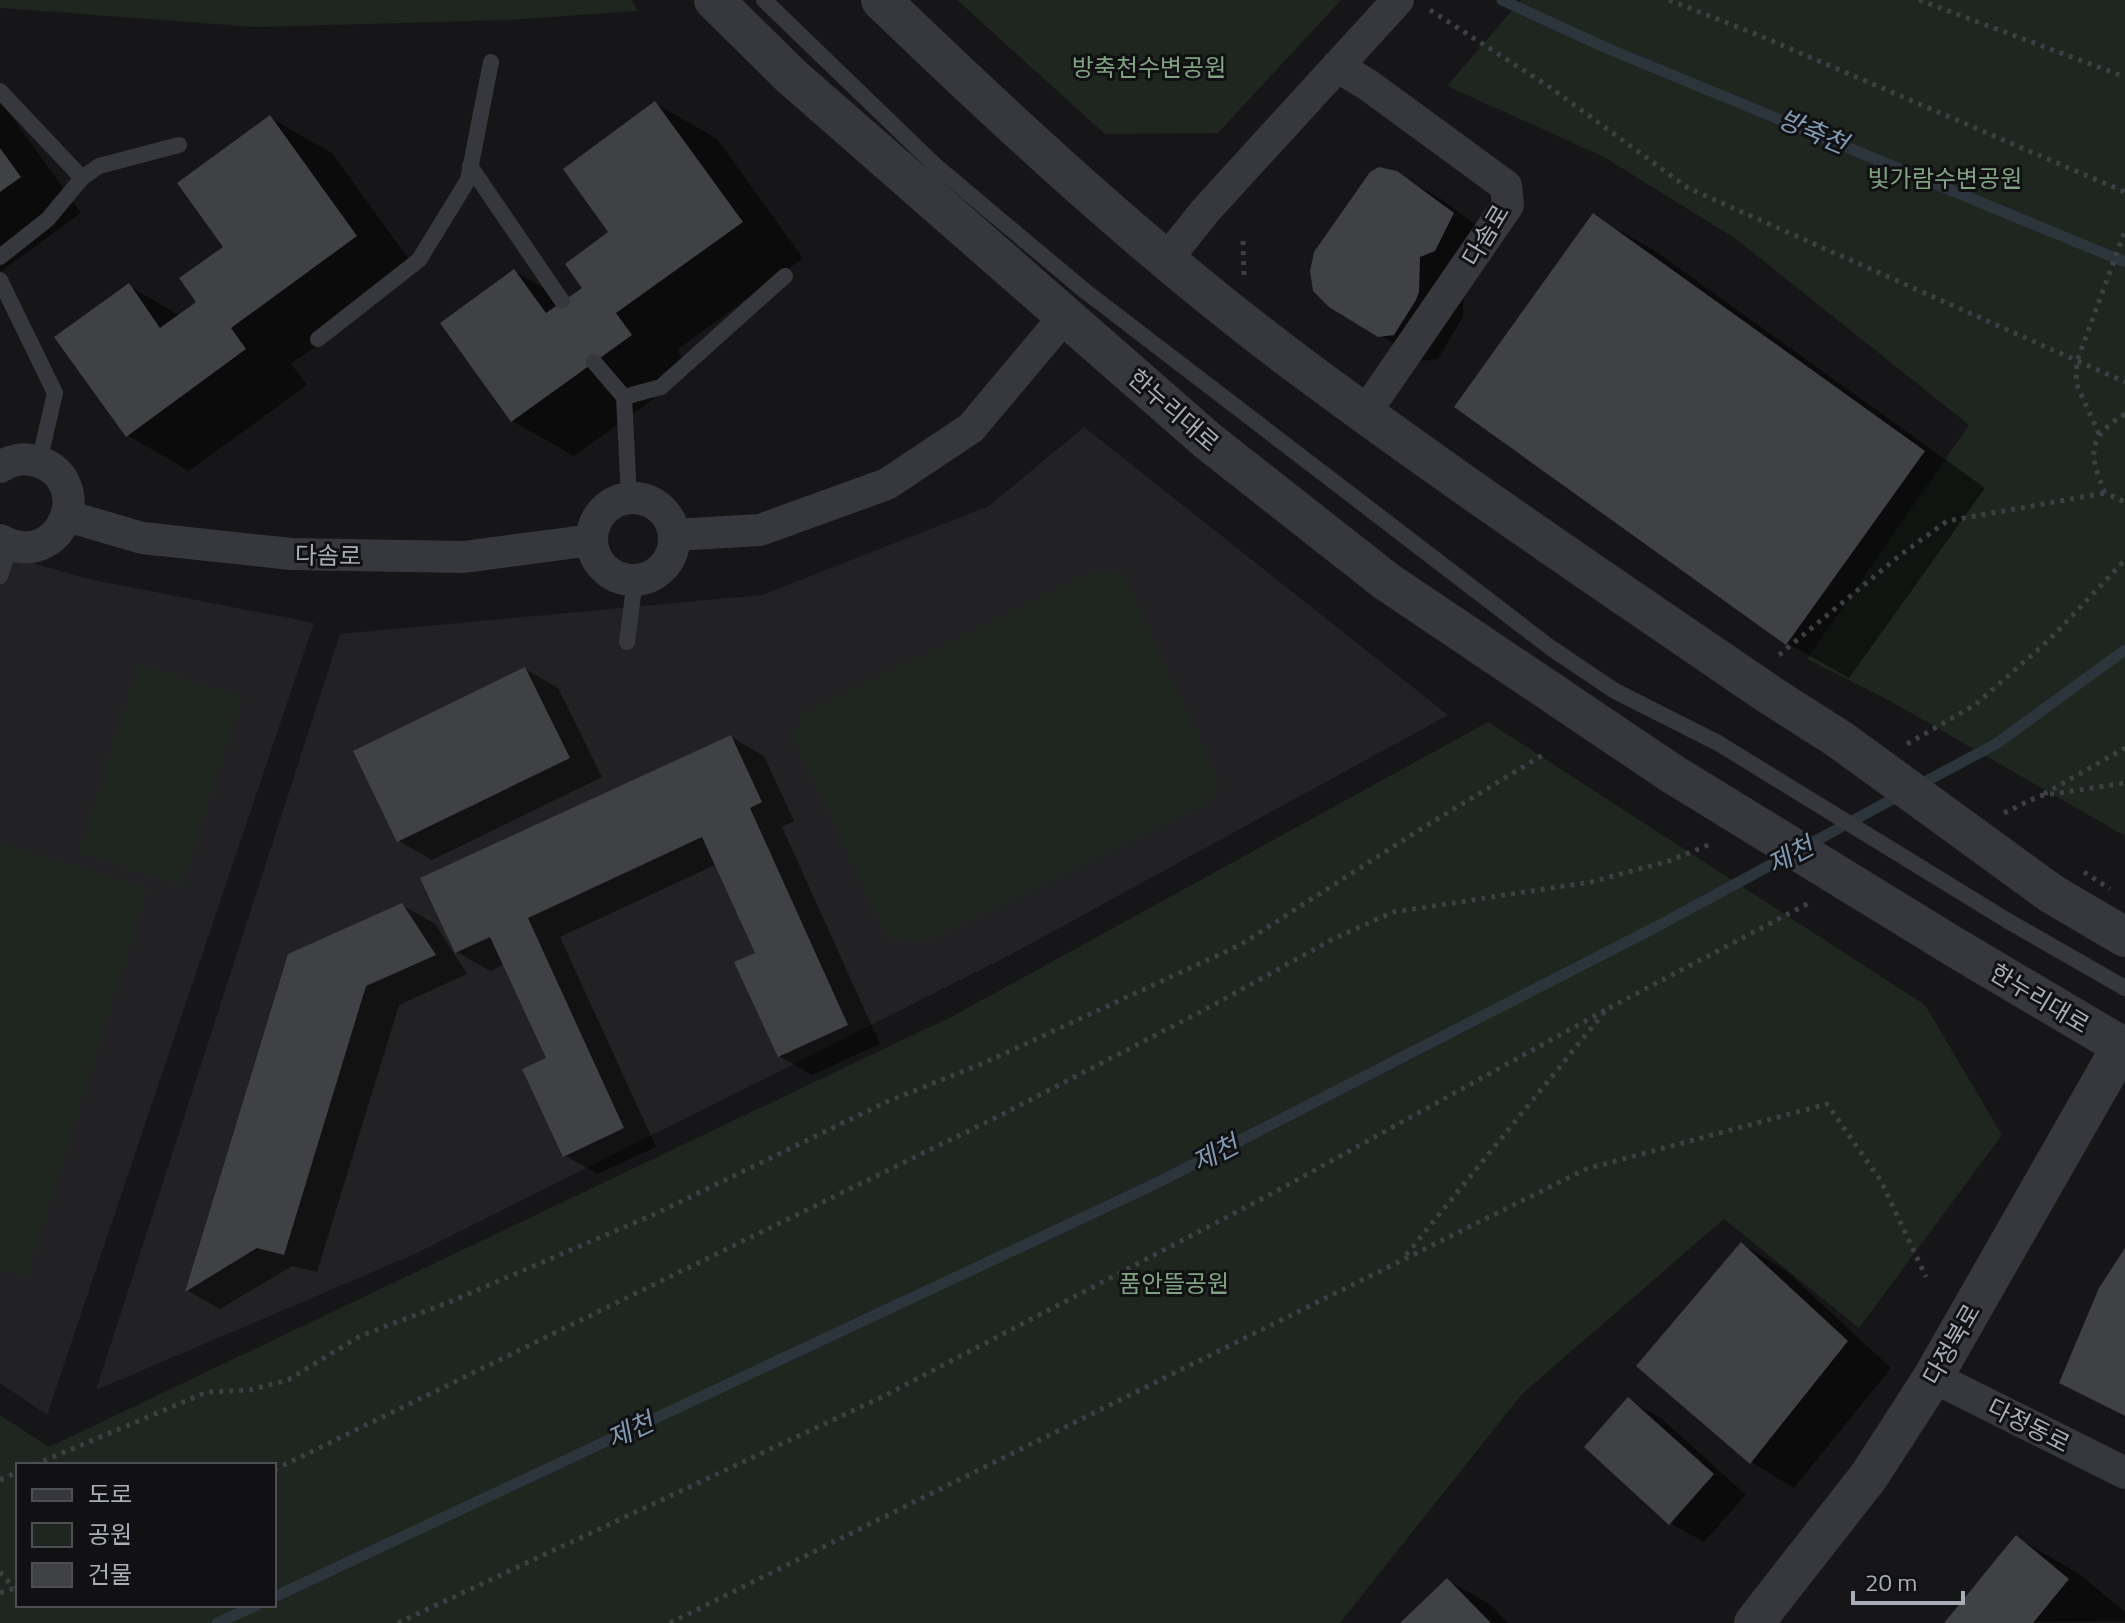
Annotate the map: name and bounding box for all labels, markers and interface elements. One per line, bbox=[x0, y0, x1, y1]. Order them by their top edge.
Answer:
park label: 방축천수변공원 bbox=[1072, 49, 1226, 85]
water label: 방축천 bbox=[1772, 99, 1856, 164]
park label: 빛가람수변공원 bbox=[1868, 160, 2022, 196]
street label: 다솜로 bbox=[1453, 197, 1517, 273]
street label: 한누리대로 bbox=[1121, 360, 1227, 460]
street label: 다솜로 bbox=[295, 536, 361, 574]
water label: 제천 bbox=[1760, 825, 1823, 883]
street label: 한누리대로 bbox=[1983, 954, 2097, 1042]
water label: 제천 bbox=[1185, 1123, 1248, 1181]
park label: 품안뜰공원 bbox=[1119, 1265, 1229, 1301]
street label: 다정북로 bbox=[1913, 1297, 1989, 1391]
street label: 다정동로 bbox=[1981, 1389, 2077, 1461]
water label: 제천 bbox=[600, 1401, 663, 1458]
legend bbox=[16, 1463, 276, 1607]
text: 도로 bbox=[88, 1476, 132, 1512]
text: 공원 bbox=[88, 1516, 132, 1552]
scale bar bbox=[1853, 1555, 1963, 1605]
text: 건물 bbox=[88, 1556, 132, 1592]
text: 20 m bbox=[1865, 1564, 1917, 1600]

